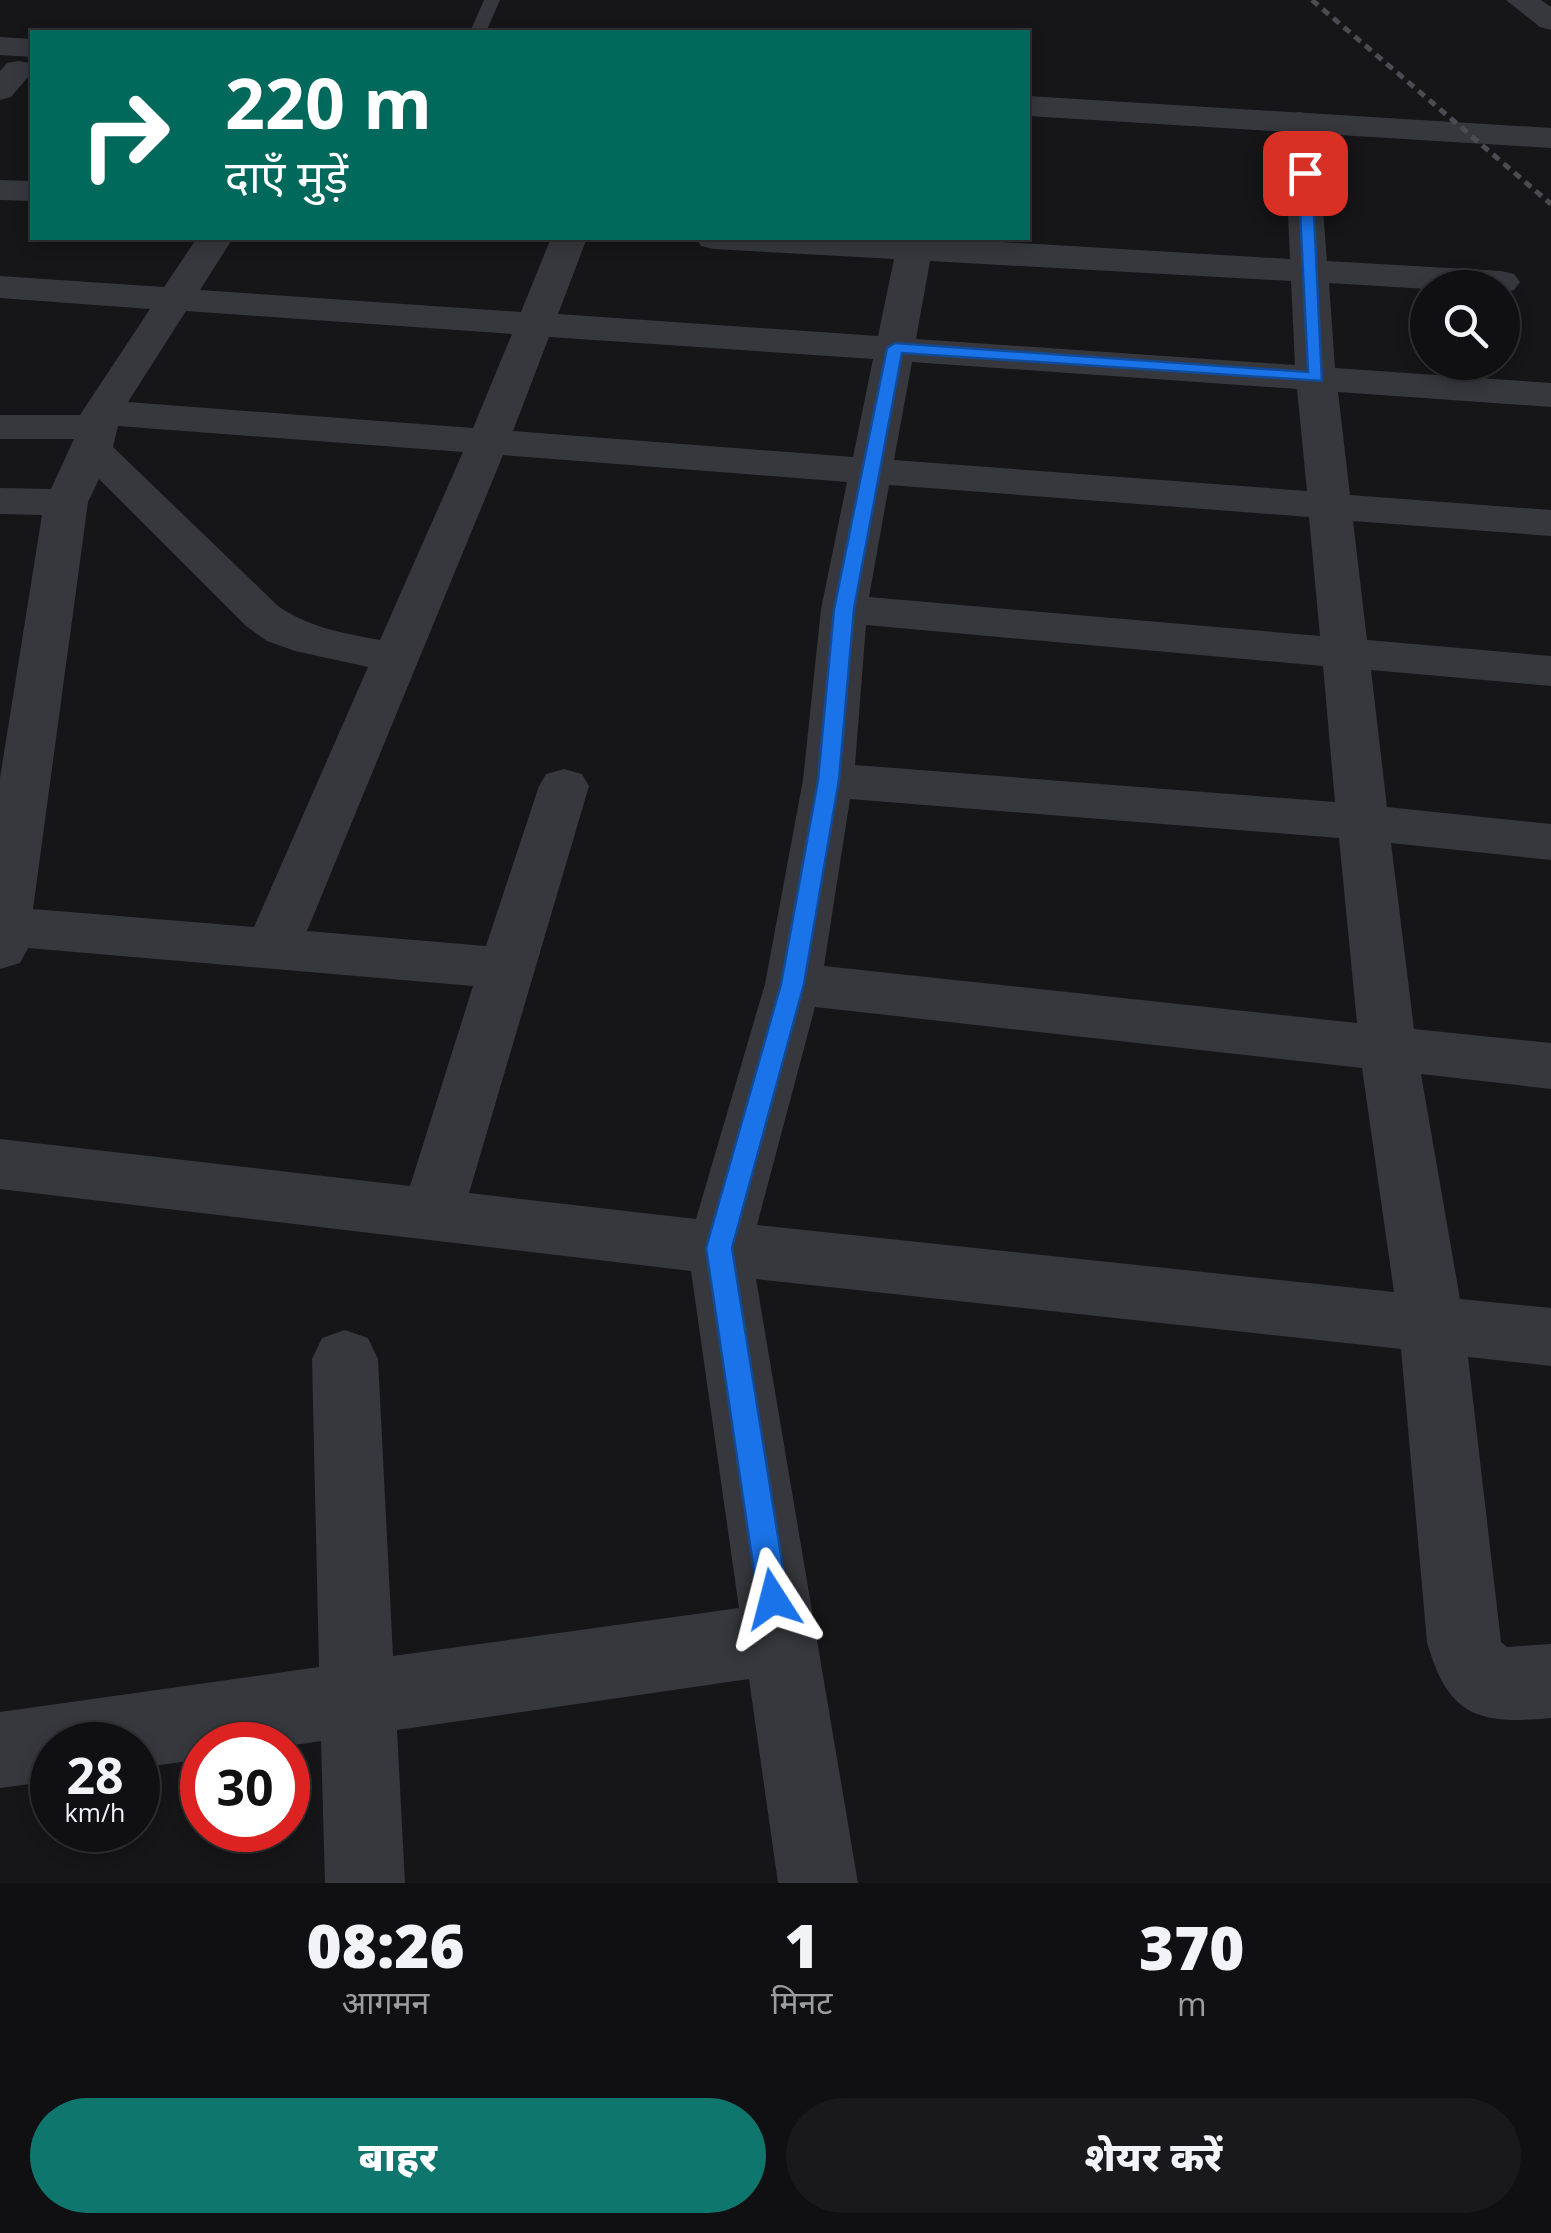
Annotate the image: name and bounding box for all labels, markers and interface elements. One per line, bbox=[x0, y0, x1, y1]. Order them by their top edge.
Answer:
text: 220 m bbox=[225, 54, 432, 150]
icon: right bbox=[60, 70, 190, 200]
pin bbox=[1263, 131, 1348, 216]
text: दाएँ मुड़ें bbox=[225, 145, 348, 206]
icon: arrive bbox=[1278, 146, 1333, 201]
map controls bbox=[1410, 270, 1520, 380]
button: search bbox=[1410, 270, 1520, 380]
position arrow bbox=[721, 1547, 825, 1651]
speed limit sign: 30 bbox=[180, 1722, 310, 1852]
text: 28 bbox=[66, 1741, 124, 1809]
text: km/h bbox=[65, 1795, 125, 1829]
text: 08:26 bbox=[307, 1904, 465, 1986]
text: 1 bbox=[784, 1904, 819, 1986]
text: 370 bbox=[1139, 1906, 1244, 1988]
text: आगमन bbox=[342, 1980, 429, 2023]
text: मिनट bbox=[771, 1980, 832, 2023]
text: m bbox=[1177, 1982, 1207, 2025]
button: बाहर bbox=[30, 2098, 766, 2213]
button: शेयर करें bbox=[786, 2098, 1521, 2213]

